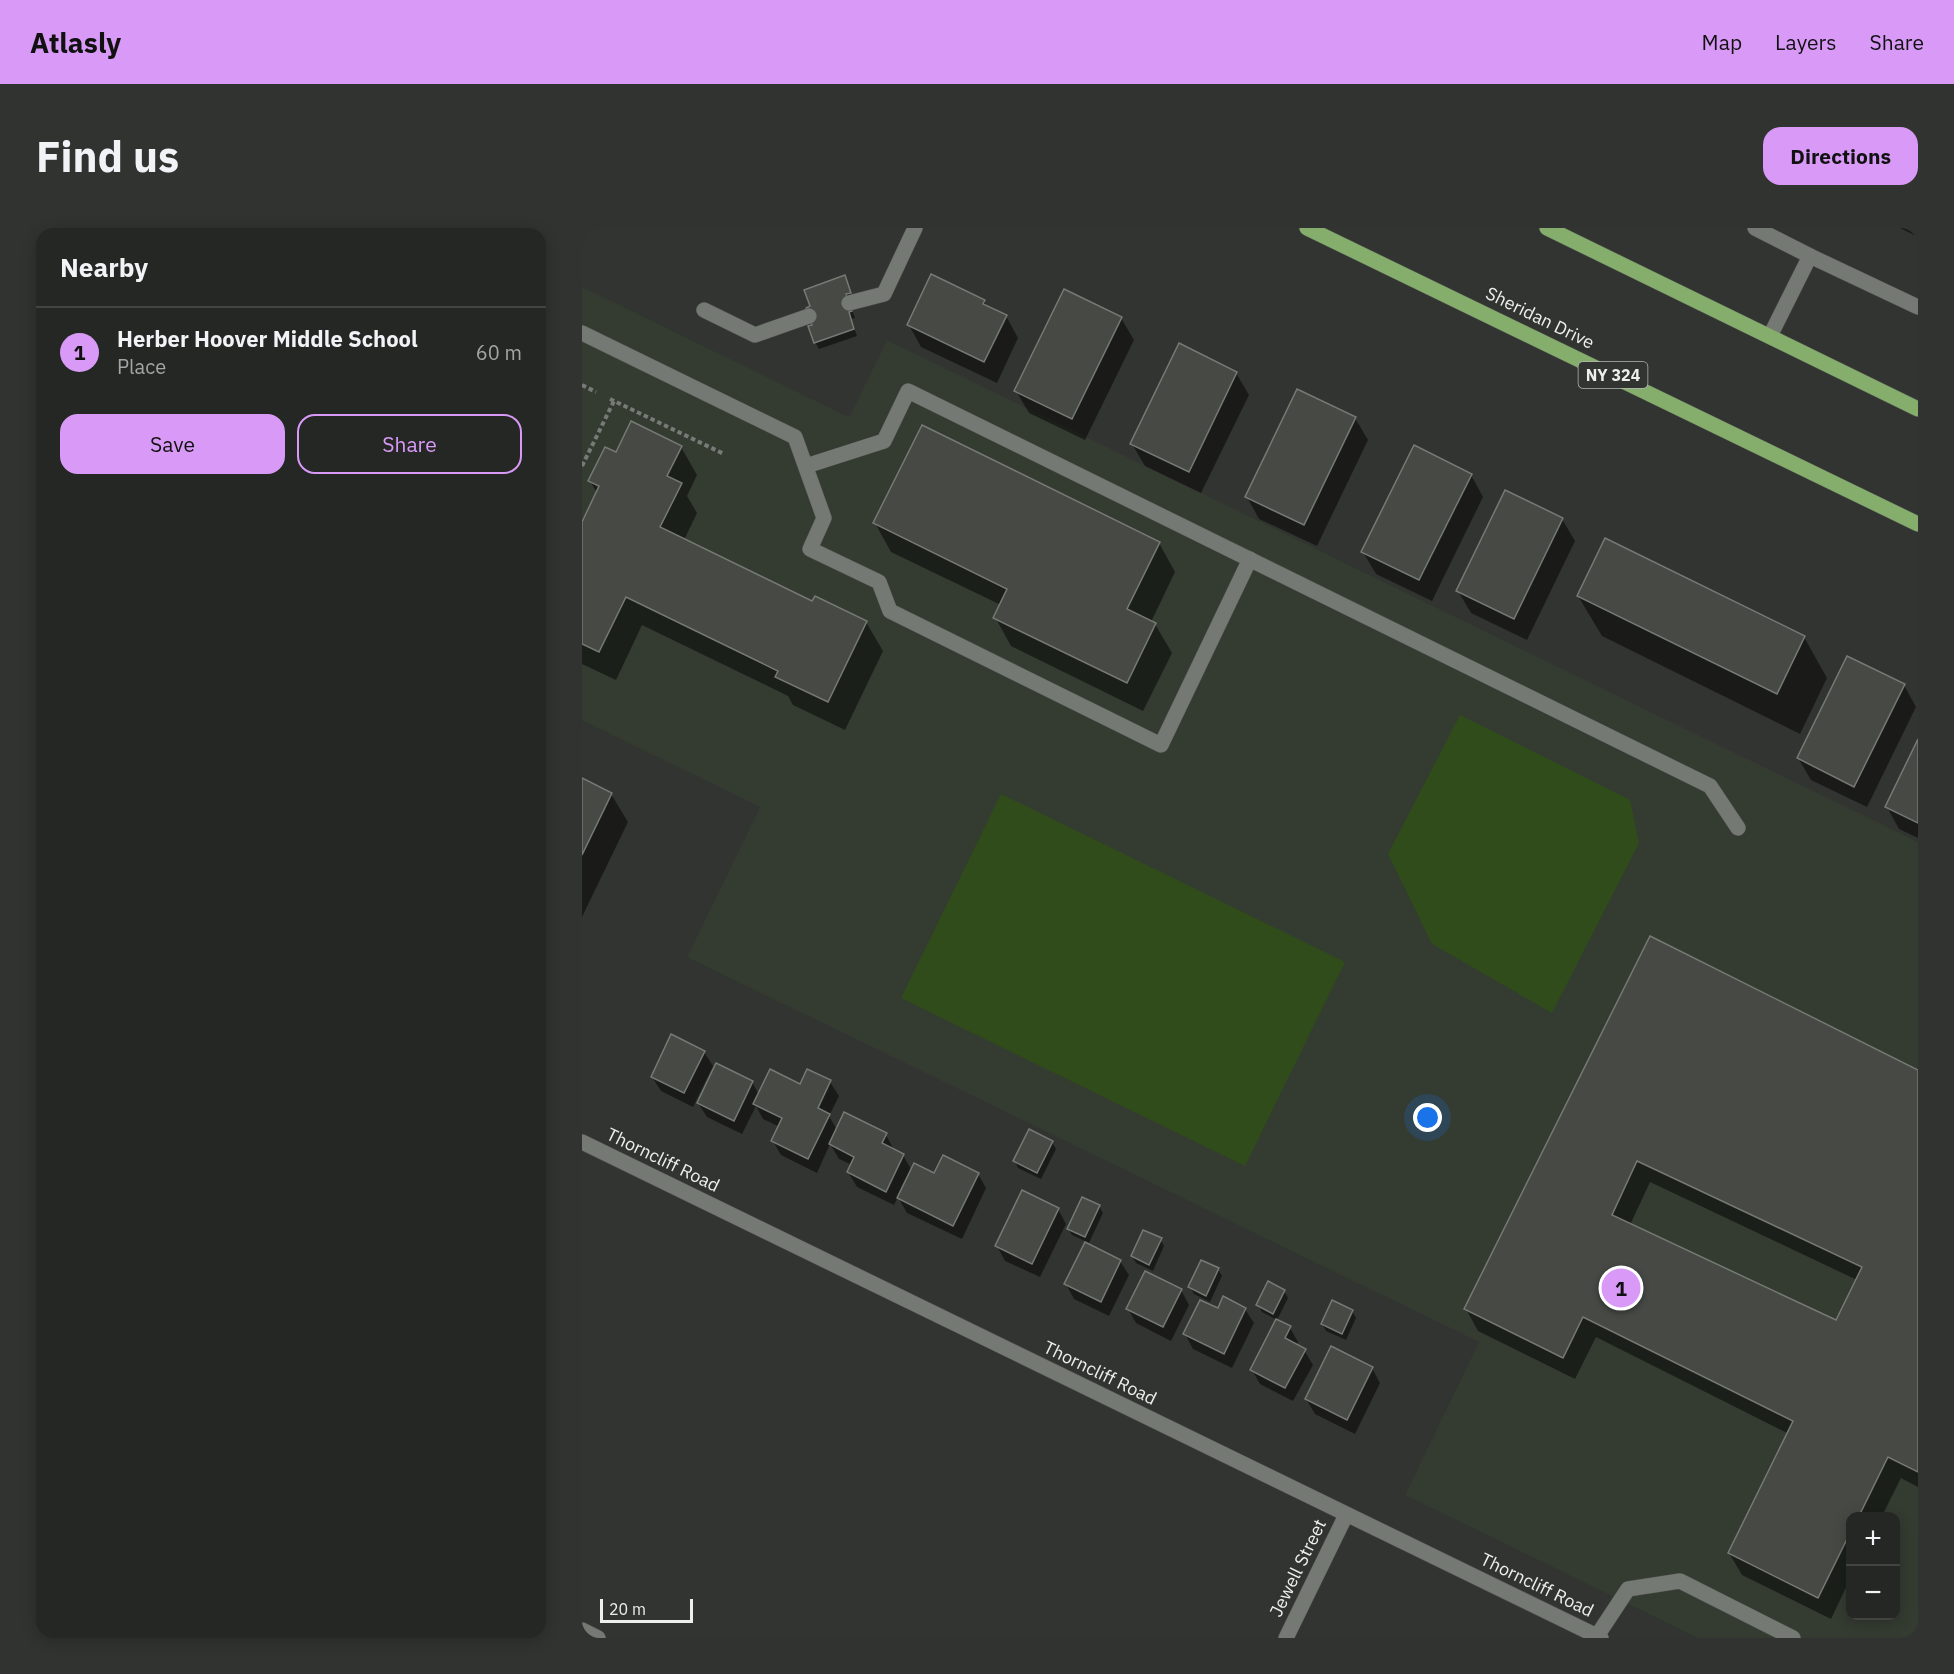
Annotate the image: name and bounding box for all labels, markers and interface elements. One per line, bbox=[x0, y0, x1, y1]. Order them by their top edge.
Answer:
text: Atlasly bbox=[30, 24, 121, 61]
text: Map bbox=[1702, 28, 1742, 56]
text: Layers bbox=[1775, 28, 1837, 56]
text: Share bbox=[1870, 28, 1924, 56]
button: Directions bbox=[1763, 127, 1918, 185]
text: Find us bbox=[36, 129, 179, 184]
text: Nearby bbox=[60, 250, 148, 284]
street label: Sheridan Drive bbox=[1482, 281, 1598, 354]
text: Herber Hoover Middle School bbox=[117, 324, 418, 353]
text: 1 bbox=[74, 339, 86, 366]
text: 60 m bbox=[476, 339, 522, 366]
text: Place bbox=[117, 353, 166, 380]
road number: NY 324 bbox=[1578, 362, 1648, 388]
button: Save bbox=[60, 414, 285, 474]
button: Share bbox=[297, 414, 522, 474]
your location bbox=[1413, 1103, 1442, 1132]
street label: Thorncliff Road bbox=[603, 1122, 724, 1197]
pin: 1 bbox=[1602, 1266, 1640, 1310]
street label: Thorncliff Road bbox=[1040, 1335, 1161, 1410]
map controls bbox=[1846, 1512, 1900, 1620]
button: + bbox=[1846, 1512, 1900, 1566]
street label: Jewell Street bbox=[1264, 1515, 1331, 1620]
street label: Thorncliff Road bbox=[1477, 1547, 1598, 1622]
button: − bbox=[1846, 1566, 1900, 1620]
scale bar bbox=[600, 1596, 693, 1624]
text: 20 m bbox=[609, 1599, 646, 1619]

